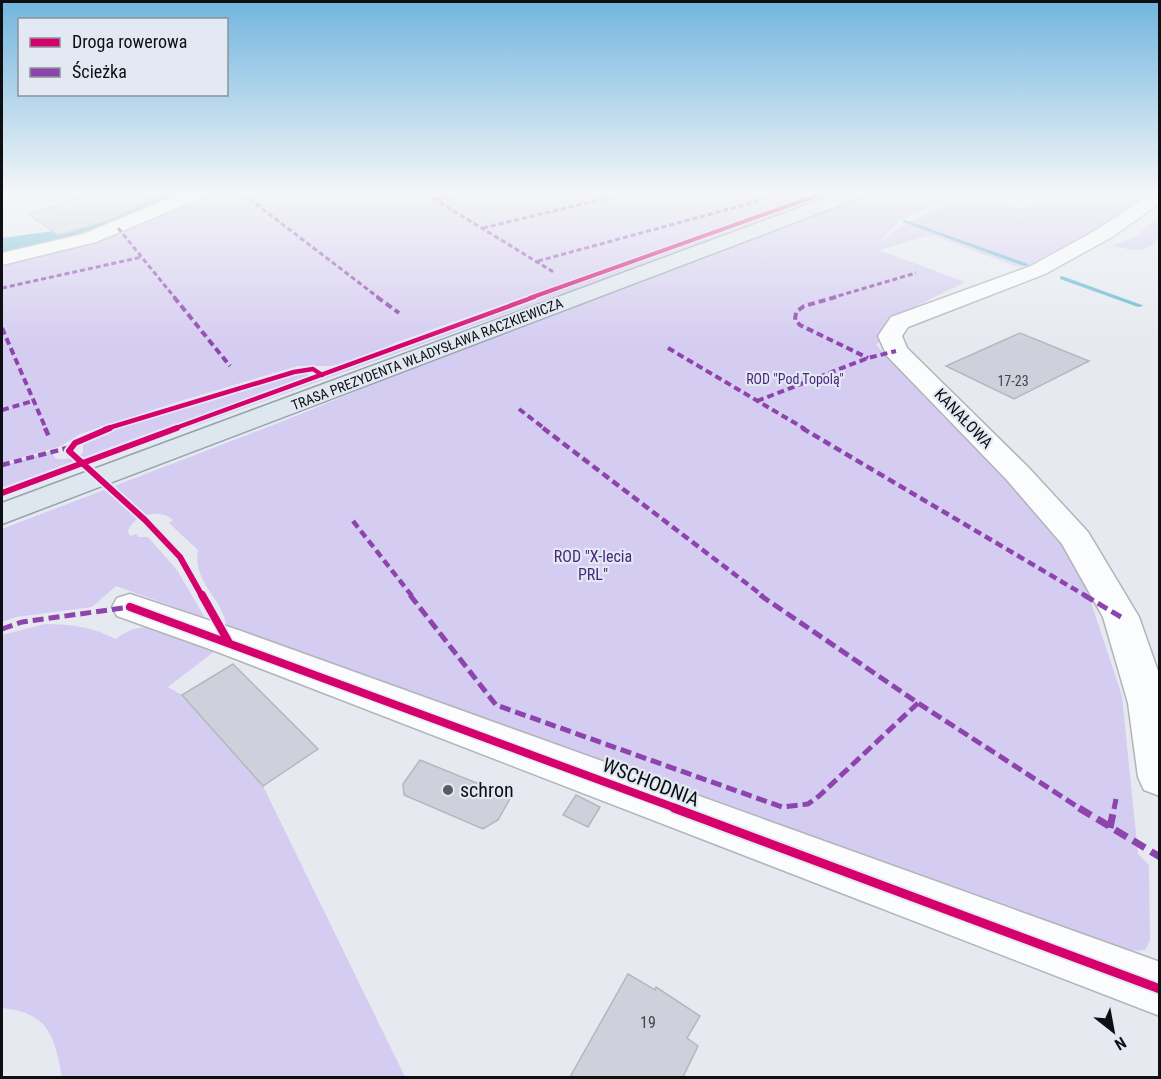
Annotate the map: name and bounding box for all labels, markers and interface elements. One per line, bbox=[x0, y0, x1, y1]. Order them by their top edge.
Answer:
legend bbox=[18, 18, 228, 96]
text: Droga rowerowa bbox=[72, 31, 187, 52]
text: Ścieżka bbox=[72, 61, 127, 82]
street label: TRASA PREZYDENTA WŁADYSŁAWA RACZKIEWICZA bbox=[289, 295, 565, 413]
park label: ROD "Pod Topolą" bbox=[746, 371, 844, 387]
house number: 17-23 bbox=[997, 373, 1029, 389]
street label: KANAŁOWA bbox=[931, 385, 997, 452]
park label: ROD "X-lecia PRL" bbox=[554, 547, 632, 584]
street label: WSCHODNIA bbox=[599, 753, 703, 812]
place label: schron bbox=[460, 778, 514, 802]
marker: schron bbox=[441, 783, 455, 797]
north arrow bbox=[1083, 1001, 1143, 1061]
house number: 19 bbox=[640, 1013, 656, 1032]
text: N bbox=[1111, 1033, 1130, 1054]

